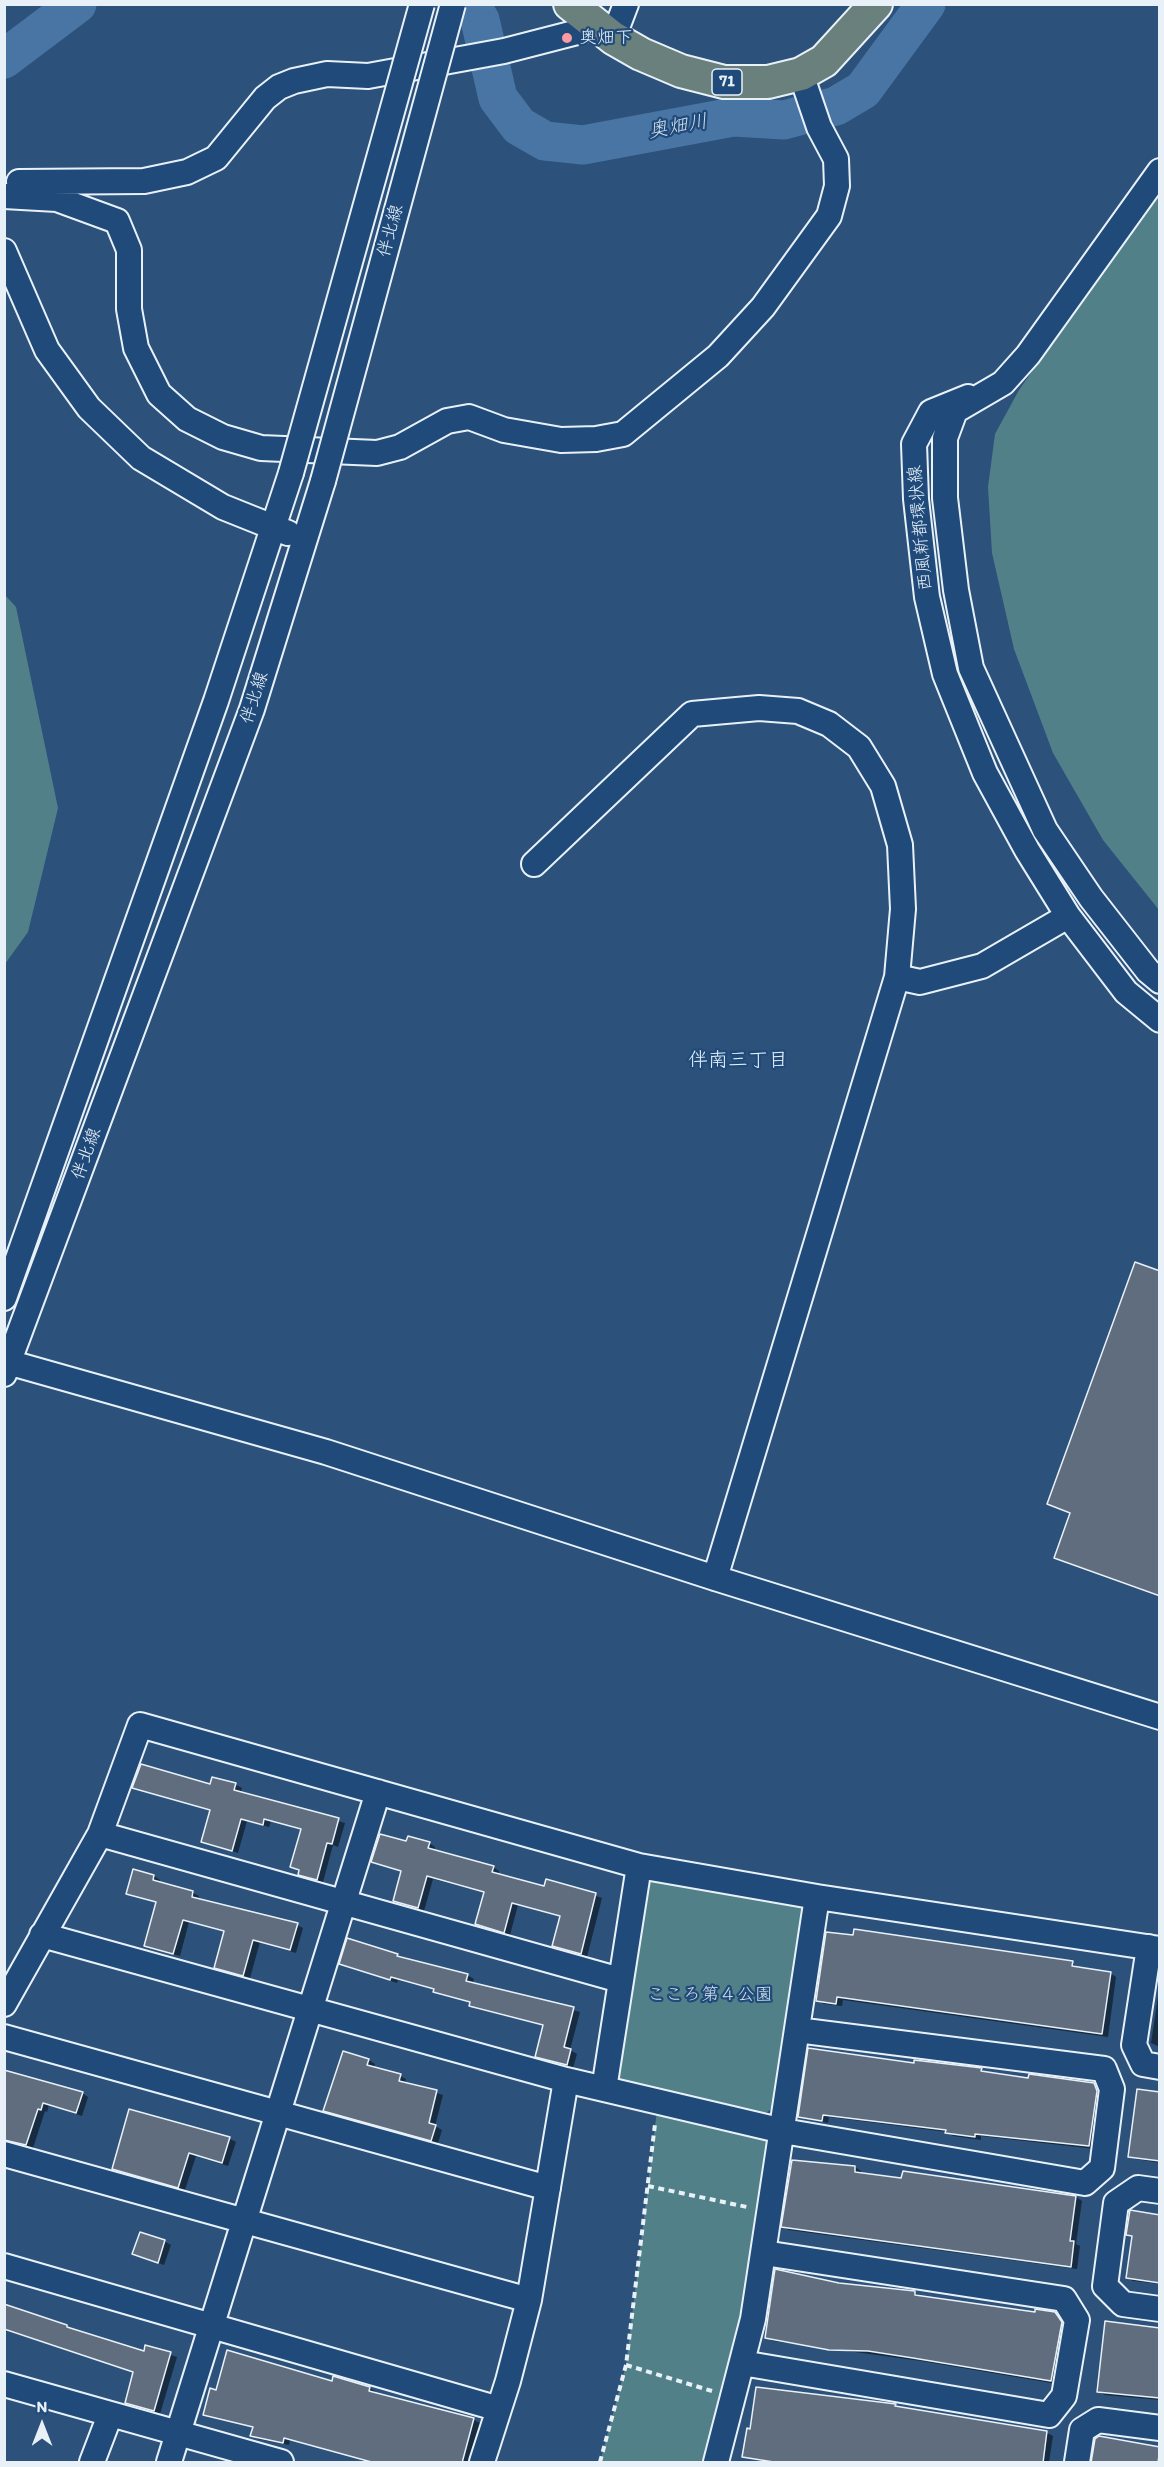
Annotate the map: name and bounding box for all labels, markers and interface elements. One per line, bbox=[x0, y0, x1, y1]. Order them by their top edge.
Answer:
place label: 奥畑下 bbox=[579, 27, 633, 49]
marker: 奥畑下 bbox=[560, 31, 574, 45]
road number: 71 bbox=[712, 69, 742, 95]
water label: 奥畑川 bbox=[646, 110, 710, 144]
street label: 伴北線 bbox=[374, 202, 408, 260]
street label: 西風新都環状線 bbox=[905, 464, 937, 592]
street label: 伴北線 bbox=[236, 669, 274, 727]
district label: 伴南三丁目 bbox=[688, 1049, 788, 1073]
street label: 伴北線 bbox=[68, 1125, 106, 1183]
park label: こころ第４公園 bbox=[647, 1984, 773, 2006]
north arrow bbox=[12, 2395, 72, 2455]
text: N bbox=[37, 2397, 47, 2416]

